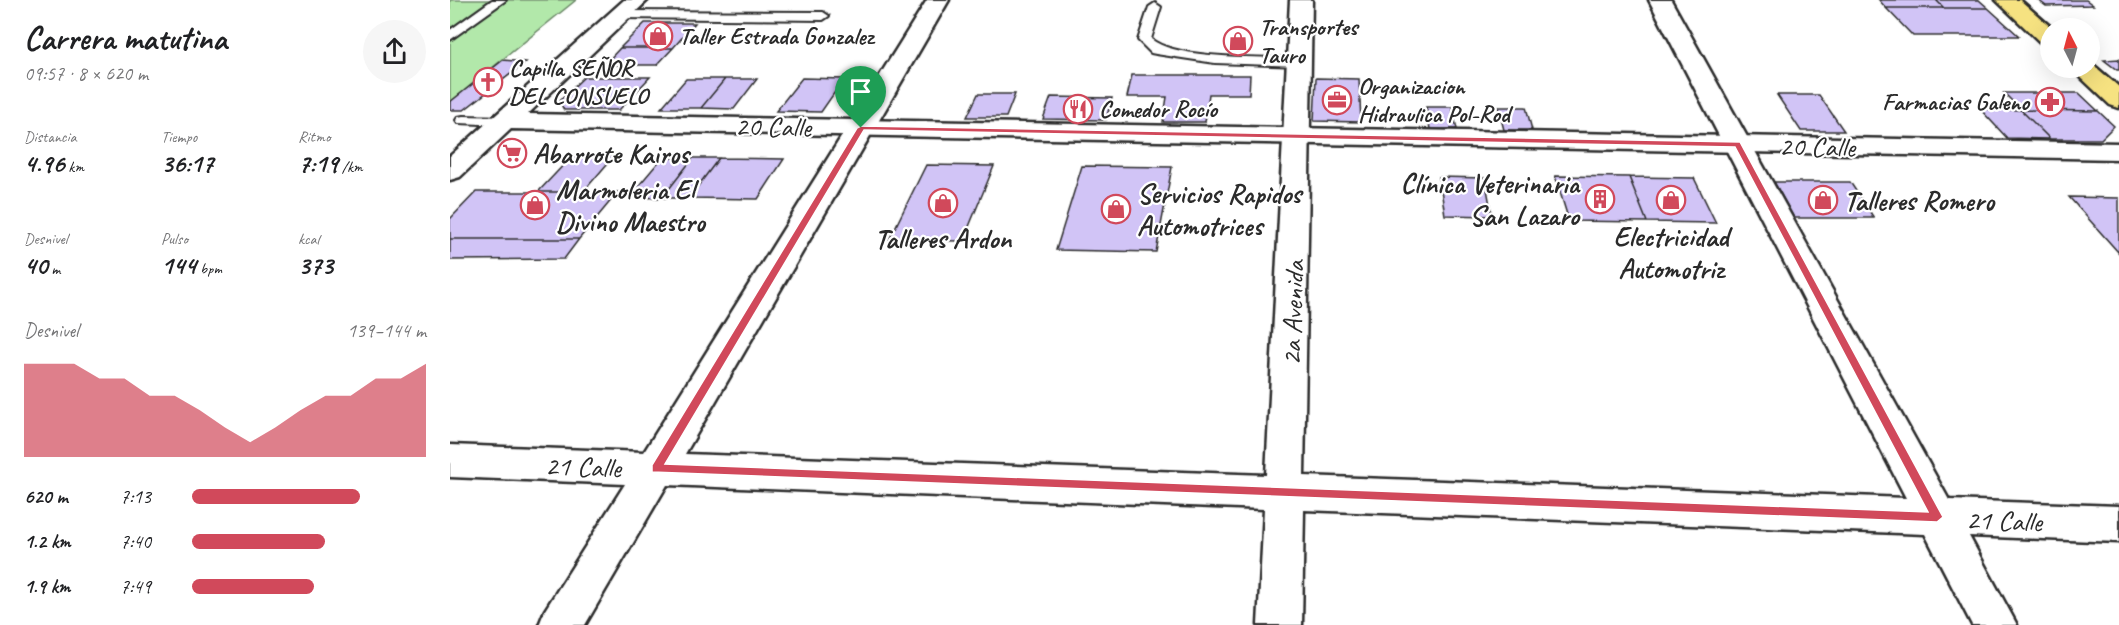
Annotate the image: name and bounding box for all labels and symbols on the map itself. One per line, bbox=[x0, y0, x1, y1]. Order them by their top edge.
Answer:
place label: Transportes Tauro bbox=[1259, 12, 1360, 70]
north arrow bbox=[2040, 18, 2100, 78]
shop icon: Taller Estrada Gonzalez bbox=[642, 20, 674, 52]
place label: Taller Estrada Gonzalez bbox=[679, 21, 875, 51]
shop icon: Transportes Tauro bbox=[1222, 25, 1254, 57]
place label: Capilla SEÑOR DEL CONSUELO bbox=[509, 53, 651, 111]
church icon: Capilla SEÑOR DEL CONSUELO bbox=[472, 66, 504, 98]
pin bbox=[835, 66, 886, 128]
place label: Organizacion Hidraulica Pol-Rod bbox=[1358, 71, 1514, 129]
office icon: Organizacion Hidraulica Pol-Rod bbox=[1321, 84, 1353, 116]
pharmacy icon: Farmacias Galeno bbox=[2034, 86, 2066, 118]
place label: Farmacias Galeno bbox=[1882, 87, 2031, 117]
restaurant icon: Comedor Rocío bbox=[1062, 93, 1094, 125]
place label: Comedor Rocío bbox=[1099, 94, 1219, 124]
street label: 20 Calle bbox=[735, 108, 813, 145]
street label: 20 Calle bbox=[1779, 128, 1857, 165]
place label: Abarrote Kairos bbox=[533, 136, 692, 171]
supermarket icon: Abarrote Kairos bbox=[496, 137, 528, 169]
place label: Clínica Veterinaria San Lazaro bbox=[1401, 166, 1582, 233]
place label: Marmoleria El Divino Maestro bbox=[556, 172, 707, 239]
place label: Servicios Rapidos Automotrices bbox=[1137, 176, 1304, 243]
building icon: Clínica Veterinaria San Lazaro bbox=[1584, 183, 1616, 215]
place label: Talleres Romero bbox=[1844, 183, 1996, 218]
shop icon: Electricidad Automotriz bbox=[1655, 184, 1687, 216]
shop icon: Talleres Romero bbox=[1807, 184, 1839, 216]
shop icon: Talleres Ardon bbox=[927, 187, 959, 219]
shop icon: Marmoleria El Divino Maestro bbox=[519, 189, 551, 221]
shop icon: Servicios Rapidos Automotrices bbox=[1100, 193, 1132, 225]
place label: Electricidad Automotriz bbox=[1614, 219, 1733, 286]
place label: Talleres Ardon bbox=[875, 221, 1013, 256]
street label: 2a Avenida bbox=[1273, 258, 1312, 366]
street label: 21 Calle bbox=[544, 448, 623, 485]
street label: 21 Calle bbox=[1965, 502, 2044, 539]

